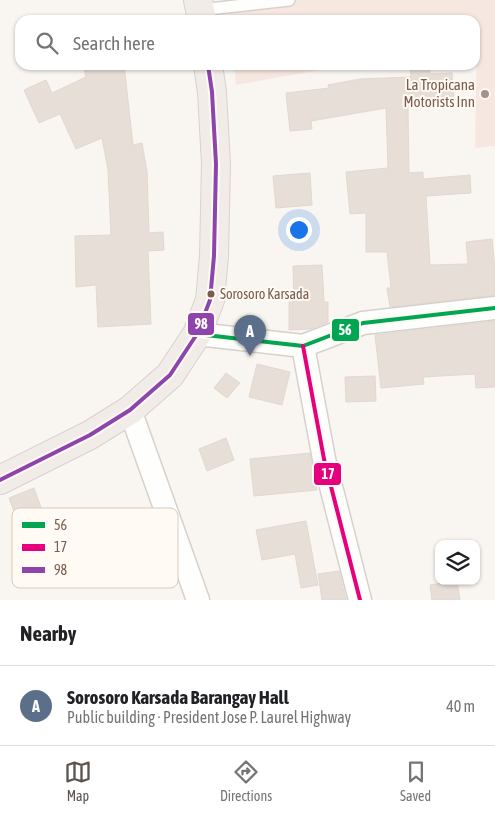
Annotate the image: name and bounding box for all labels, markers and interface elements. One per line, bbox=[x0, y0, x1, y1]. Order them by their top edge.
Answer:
search box bbox=[15, 15, 480, 70]
icon: search bbox=[33, 29, 61, 57]
text: Search here bbox=[73, 32, 155, 54]
place label: La Tropicana Motorists Inn bbox=[403, 76, 475, 110]
marker: La Tropicana Motorists Inn bbox=[479, 88, 491, 100]
your location bbox=[286, 217, 312, 243]
place label: Sorosoro Karsada bbox=[220, 286, 309, 302]
marker: Sorosoro Karsada bbox=[206, 289, 216, 299]
line badge: 98 bbox=[187, 312, 215, 336]
pin: A bbox=[234, 315, 266, 356]
text: 98 bbox=[194, 316, 208, 332]
line badge: 56 bbox=[331, 318, 360, 342]
text: 56 bbox=[338, 322, 352, 338]
line badge: 17 bbox=[313, 462, 342, 486]
text: 17 bbox=[321, 466, 335, 482]
legend bbox=[12, 508, 178, 588]
text: 56 bbox=[54, 517, 68, 533]
text: 17 bbox=[54, 539, 67, 555]
map controls bbox=[435, 540, 480, 585]
button: layers bbox=[435, 540, 480, 585]
text: 98 bbox=[54, 562, 68, 578]
text: Nearby bbox=[20, 621, 76, 645]
text: Sorosoro Karsada Barangay Hall bbox=[67, 686, 289, 708]
text: A bbox=[32, 697, 40, 715]
text: 40 m bbox=[446, 697, 475, 715]
text: Public building · President Jose P. Laurel Highway bbox=[67, 708, 351, 726]
tab: Map bbox=[64, 758, 92, 804]
tab: Directions bbox=[220, 758, 272, 804]
tab: Saved bbox=[400, 758, 431, 804]

